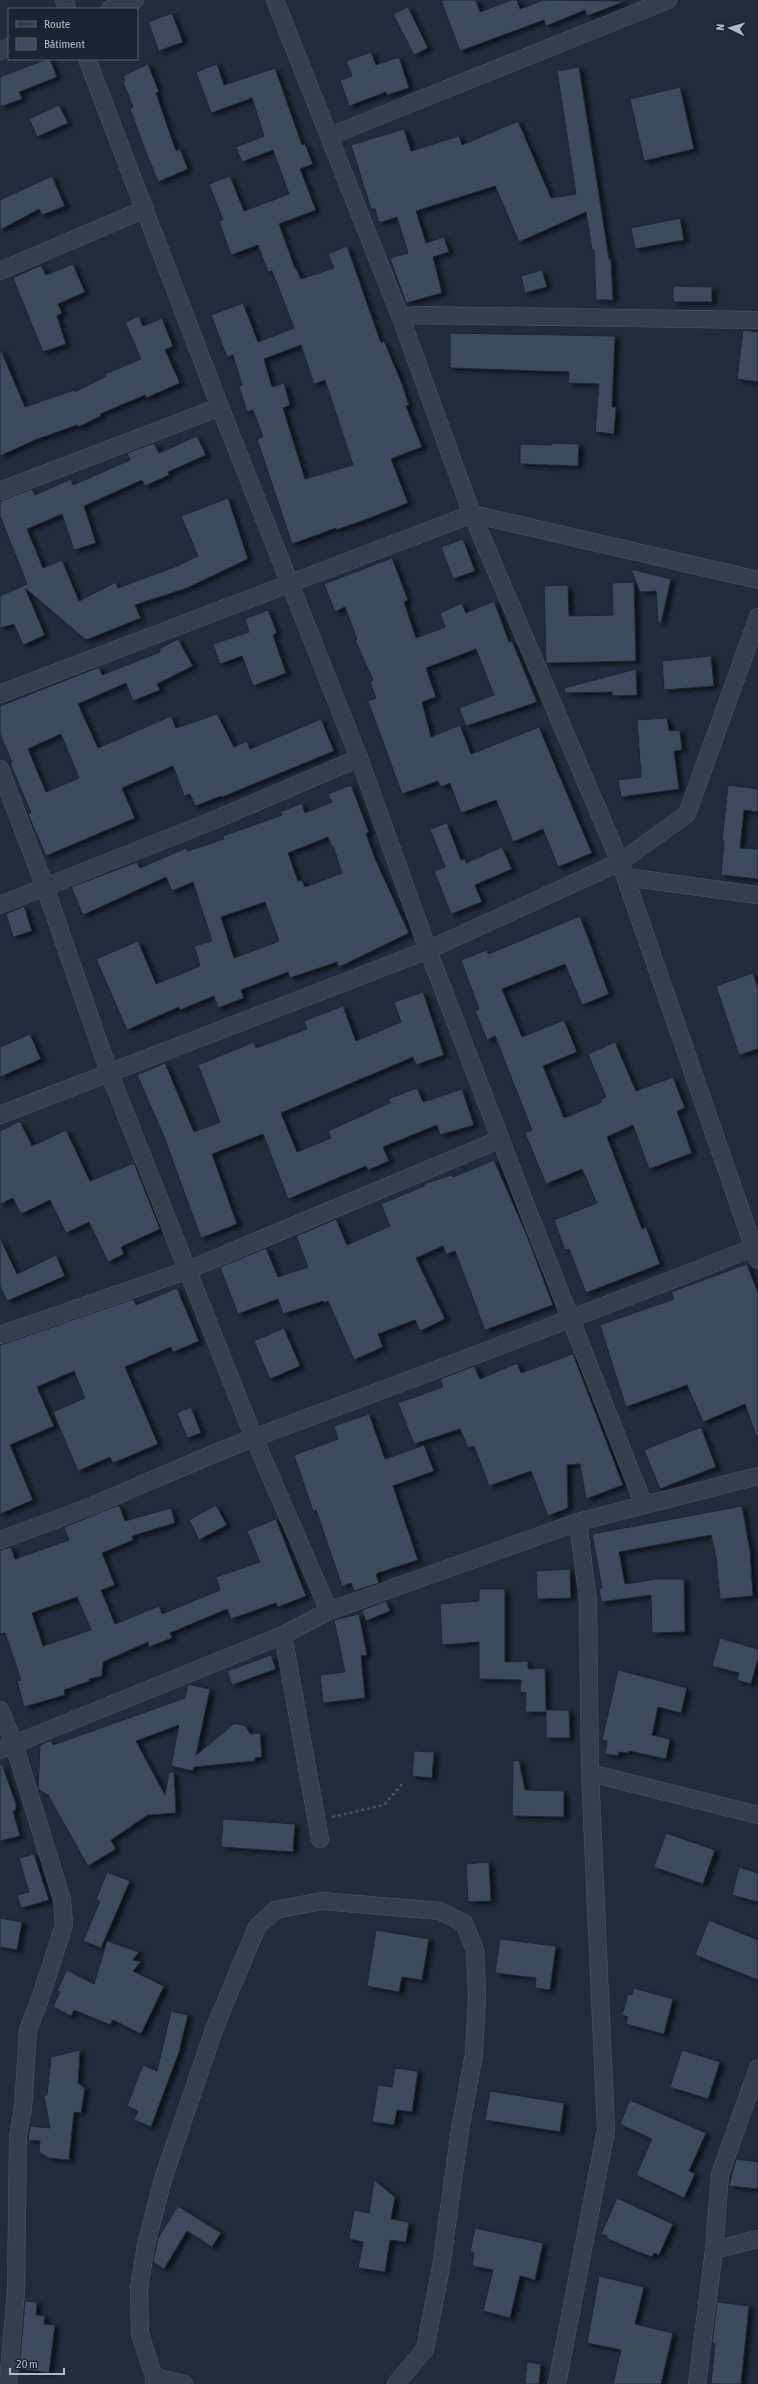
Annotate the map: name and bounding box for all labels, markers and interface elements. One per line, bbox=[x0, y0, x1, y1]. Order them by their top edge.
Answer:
legend bbox=[8, 8, 138, 60]
north arrow bbox=[710, 8, 750, 48]
text: Route bbox=[44, 17, 70, 31]
text: N bbox=[714, 23, 726, 31]
text: Bâtiment bbox=[44, 37, 85, 51]
scale bar bbox=[10, 2350, 64, 2376]
text: 20 m bbox=[16, 2357, 38, 2371]

